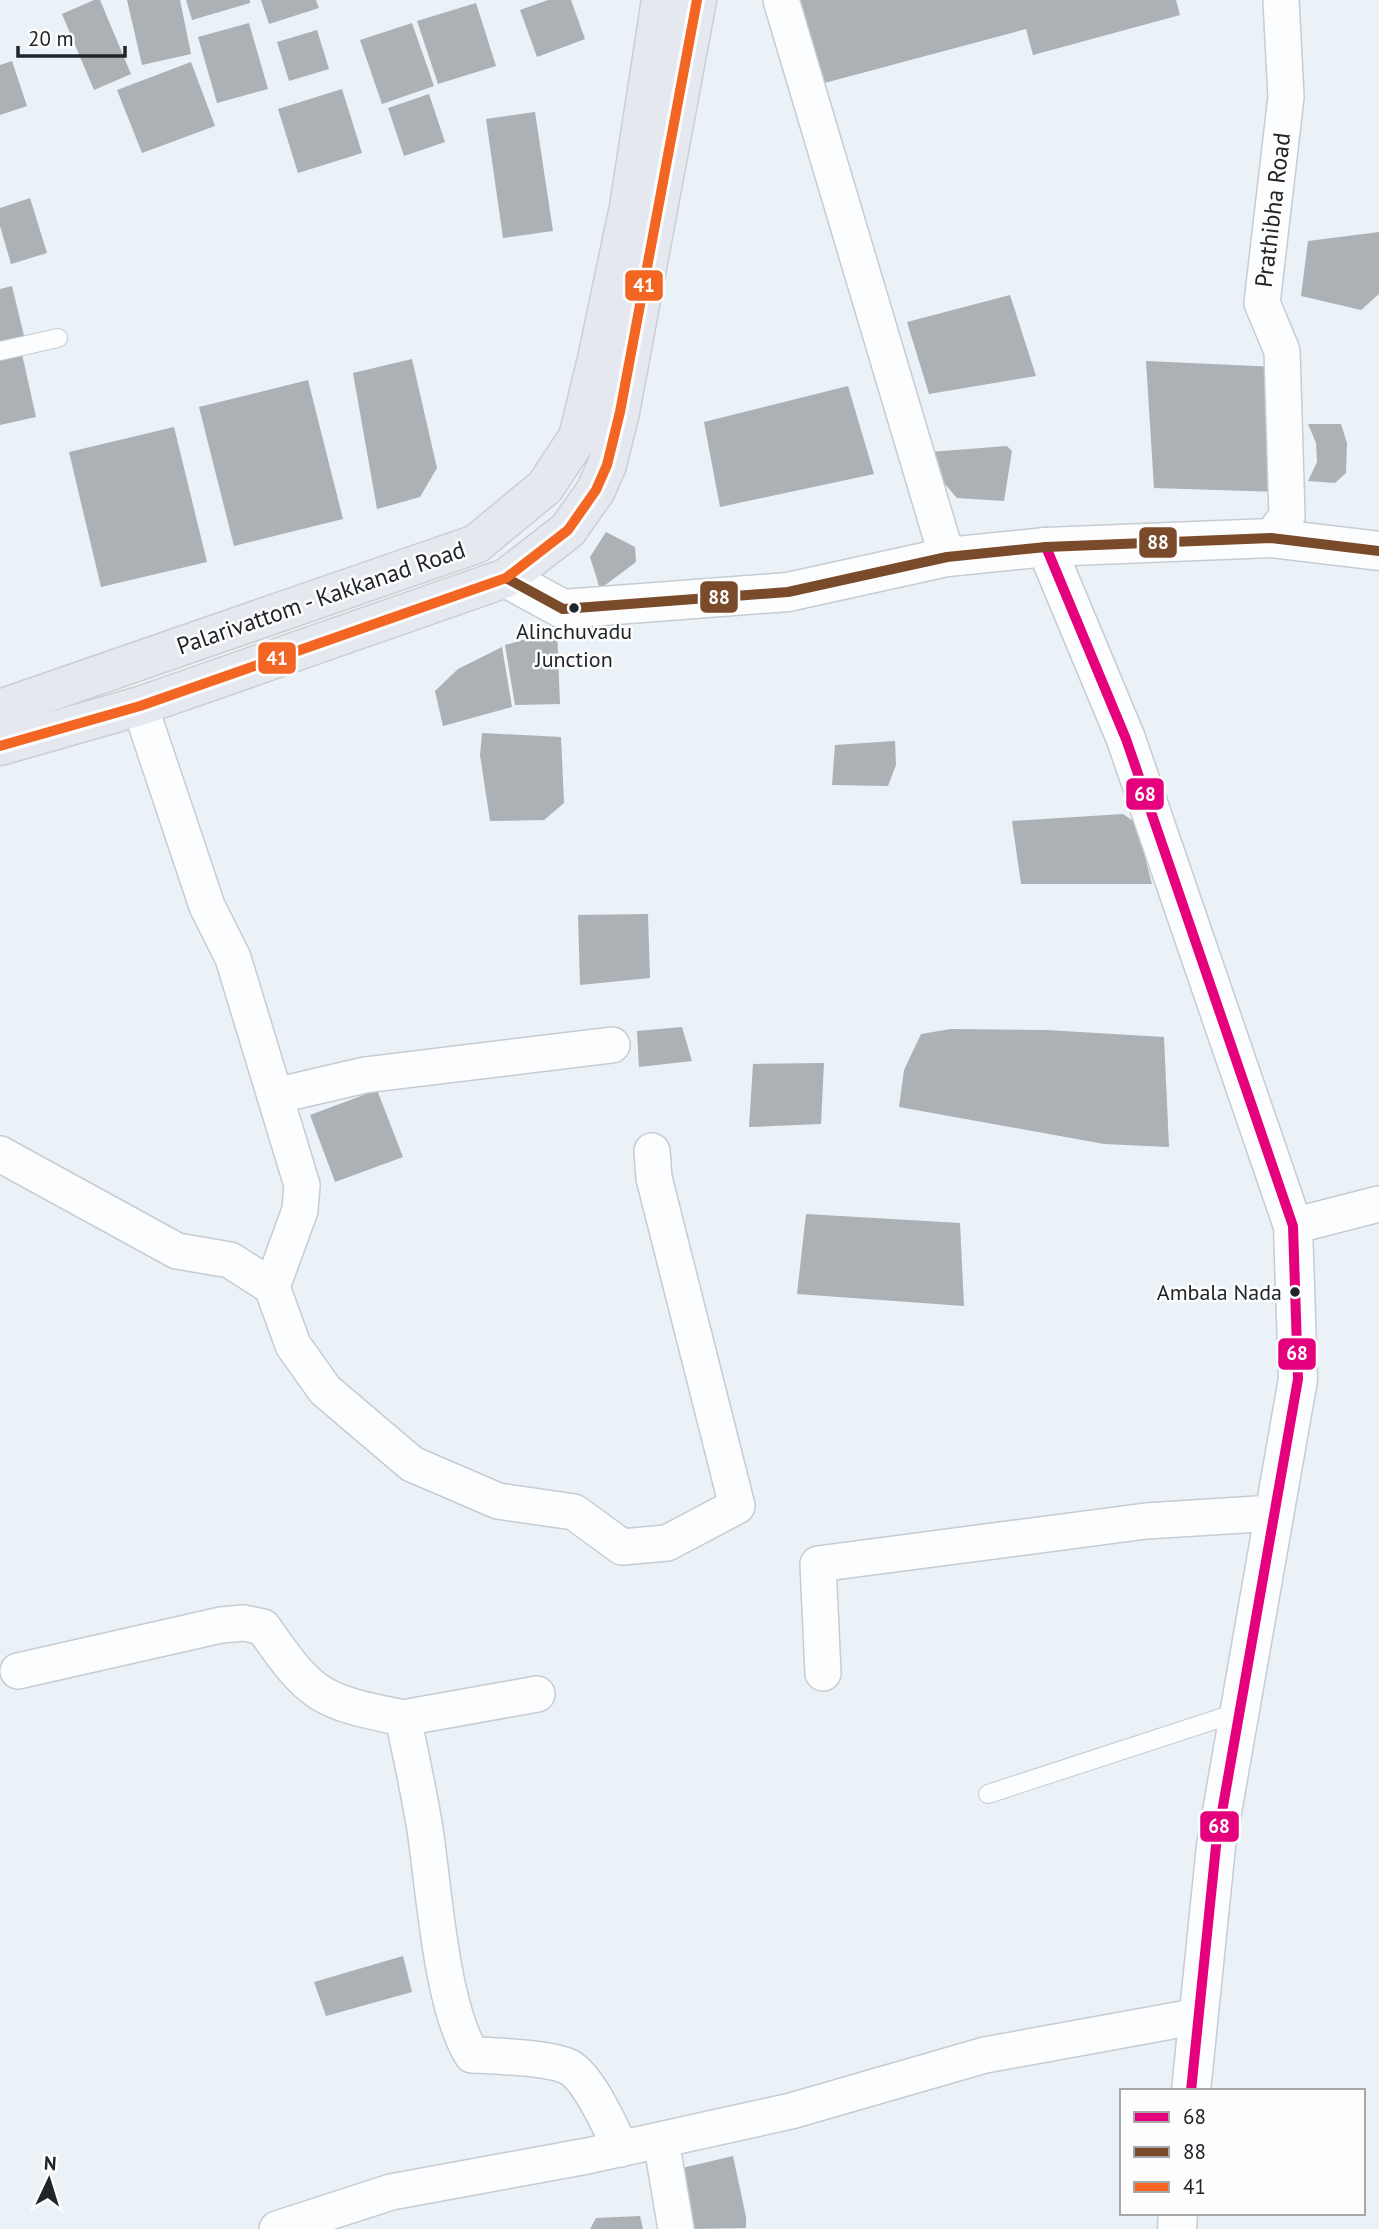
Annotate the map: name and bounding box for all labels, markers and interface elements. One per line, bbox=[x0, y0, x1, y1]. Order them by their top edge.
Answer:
scale bar bbox=[18, 14, 124, 58]
text: 20 m bbox=[28, 25, 74, 52]
street label: Prathibha Road bbox=[1248, 131, 1297, 289]
line badge: 41 bbox=[624, 269, 664, 302]
text: 41 bbox=[633, 273, 655, 297]
line badge: 88 bbox=[1138, 526, 1178, 559]
text: 88 bbox=[1147, 530, 1169, 554]
street label: Palarivattom - Kakkanad Road bbox=[172, 533, 469, 662]
line badge: 88 bbox=[699, 580, 739, 614]
text: 88 bbox=[708, 585, 730, 609]
marker: Alinchuvadu Junction bbox=[567, 601, 581, 615]
place label: Alinchuvadu Junction bbox=[516, 617, 632, 673]
line badge: 41 bbox=[257, 641, 297, 675]
text: 41 bbox=[266, 646, 288, 670]
line badge: 68 bbox=[1125, 777, 1165, 811]
text: 68 bbox=[1134, 782, 1156, 806]
place label: Ambala Nada bbox=[1157, 1278, 1282, 1306]
marker: Ambala Nada bbox=[1288, 1285, 1302, 1299]
line badge: 68 bbox=[1277, 1337, 1317, 1371]
text: 68 bbox=[1286, 1341, 1308, 1365]
line badge: 68 bbox=[1199, 1810, 1240, 1843]
text: 68 bbox=[1208, 1814, 1230, 1838]
legend bbox=[1120, 2089, 1365, 2215]
text: 68 bbox=[1183, 2103, 1206, 2130]
text: 88 bbox=[1183, 2138, 1206, 2165]
north arrow bbox=[14, 2145, 84, 2215]
text: N bbox=[43, 2151, 57, 2175]
text: 41 bbox=[1183, 2173, 1206, 2200]

